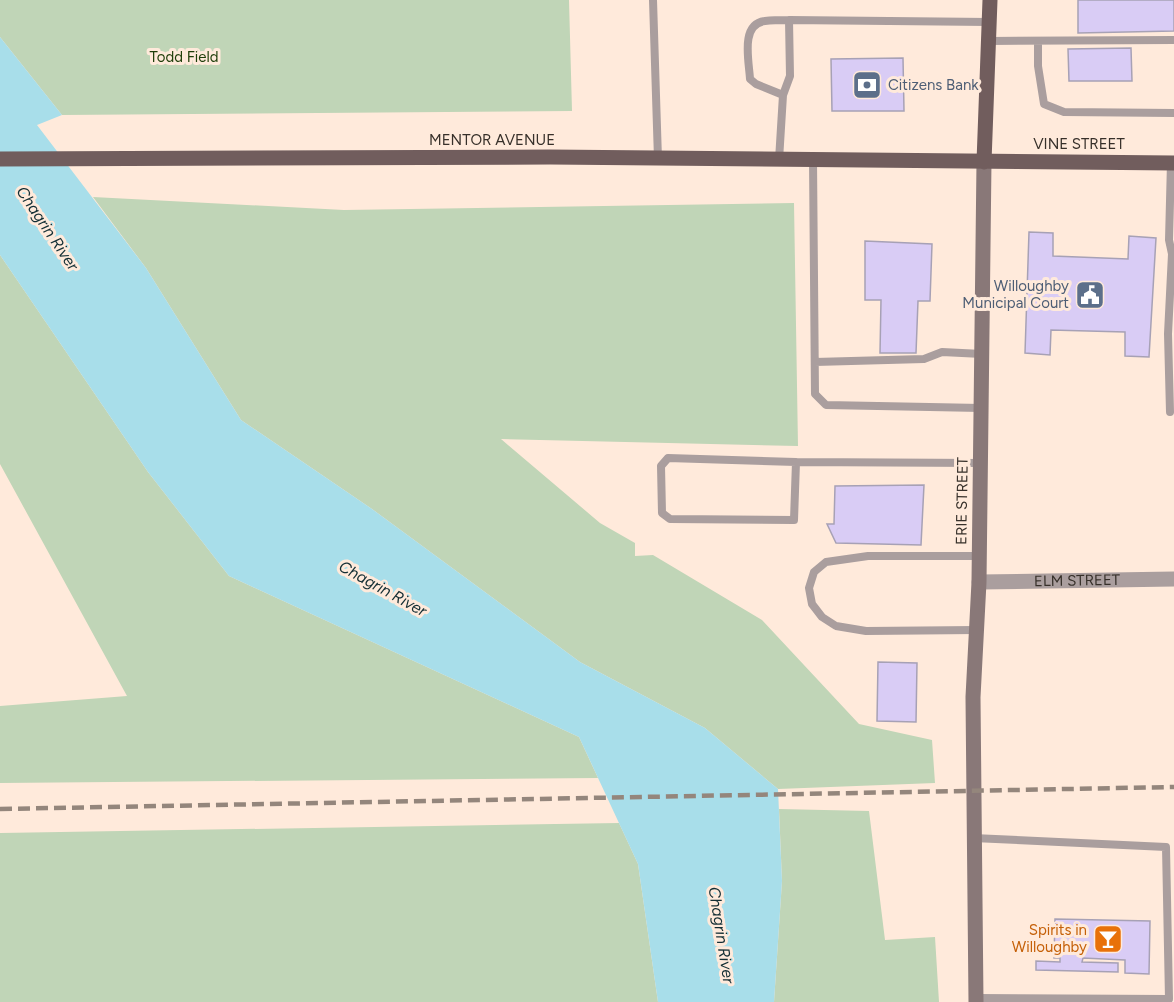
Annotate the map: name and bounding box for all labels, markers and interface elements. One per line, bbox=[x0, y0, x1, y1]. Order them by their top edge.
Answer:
park label: Todd Field bbox=[149, 48, 219, 66]
bank icon: Citizens Bank bbox=[851, 69, 883, 101]
place label: Citizens Bank bbox=[888, 76, 979, 94]
street label: MENTOR AVENUE bbox=[429, 131, 555, 149]
street label: VINE STREET bbox=[1033, 135, 1126, 153]
water label: Chagrin River bbox=[12, 183, 83, 274]
place label: Willoughby Municipal Court bbox=[962, 277, 1069, 312]
public building icon: Willoughby Municipal Court bbox=[1074, 279, 1106, 311]
street label: ERIE STREET bbox=[952, 456, 972, 545]
water label: Chagrin River bbox=[336, 557, 430, 621]
street label: ELM STREET bbox=[1034, 571, 1121, 590]
water label: Chagrin River bbox=[705, 885, 739, 985]
place label: Spirits in Willoughby bbox=[1012, 921, 1087, 956]
bar icon: Spirits in Willoughby bbox=[1092, 923, 1124, 955]

